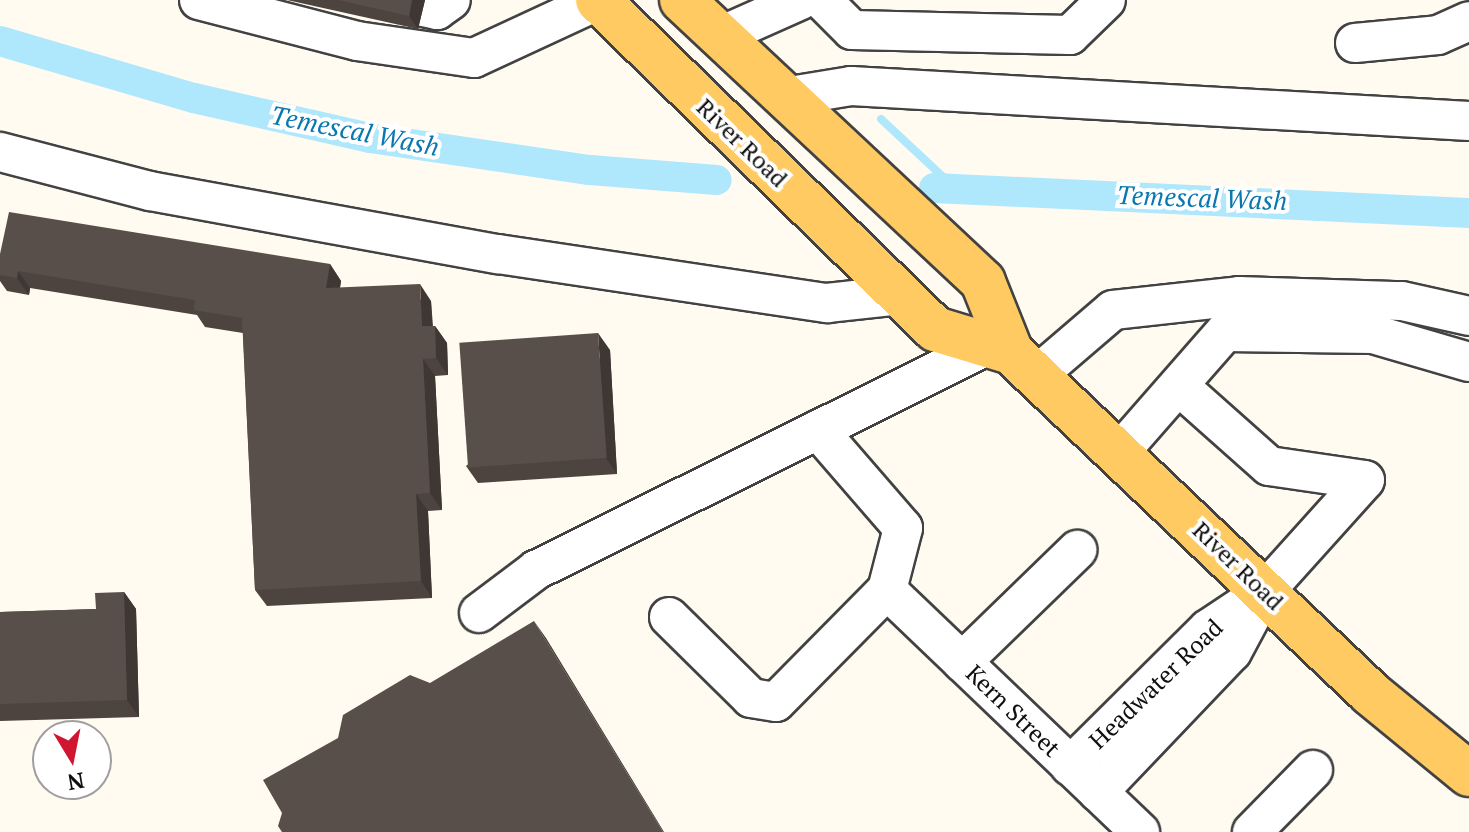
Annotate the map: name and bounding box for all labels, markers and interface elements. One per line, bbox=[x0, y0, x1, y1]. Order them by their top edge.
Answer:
street label: River Road bbox=[691, 93, 793, 193]
water label: Temescal Wash bbox=[268, 99, 442, 163]
water label: Temescal Wash bbox=[1116, 179, 1288, 217]
street label: River Road bbox=[1187, 516, 1289, 616]
street label: Headwater Road bbox=[1083, 613, 1229, 755]
street label: Kern Street bbox=[960, 659, 1066, 763]
north arrow bbox=[32, 720, 112, 800]
text: N bbox=[65, 766, 87, 798]

